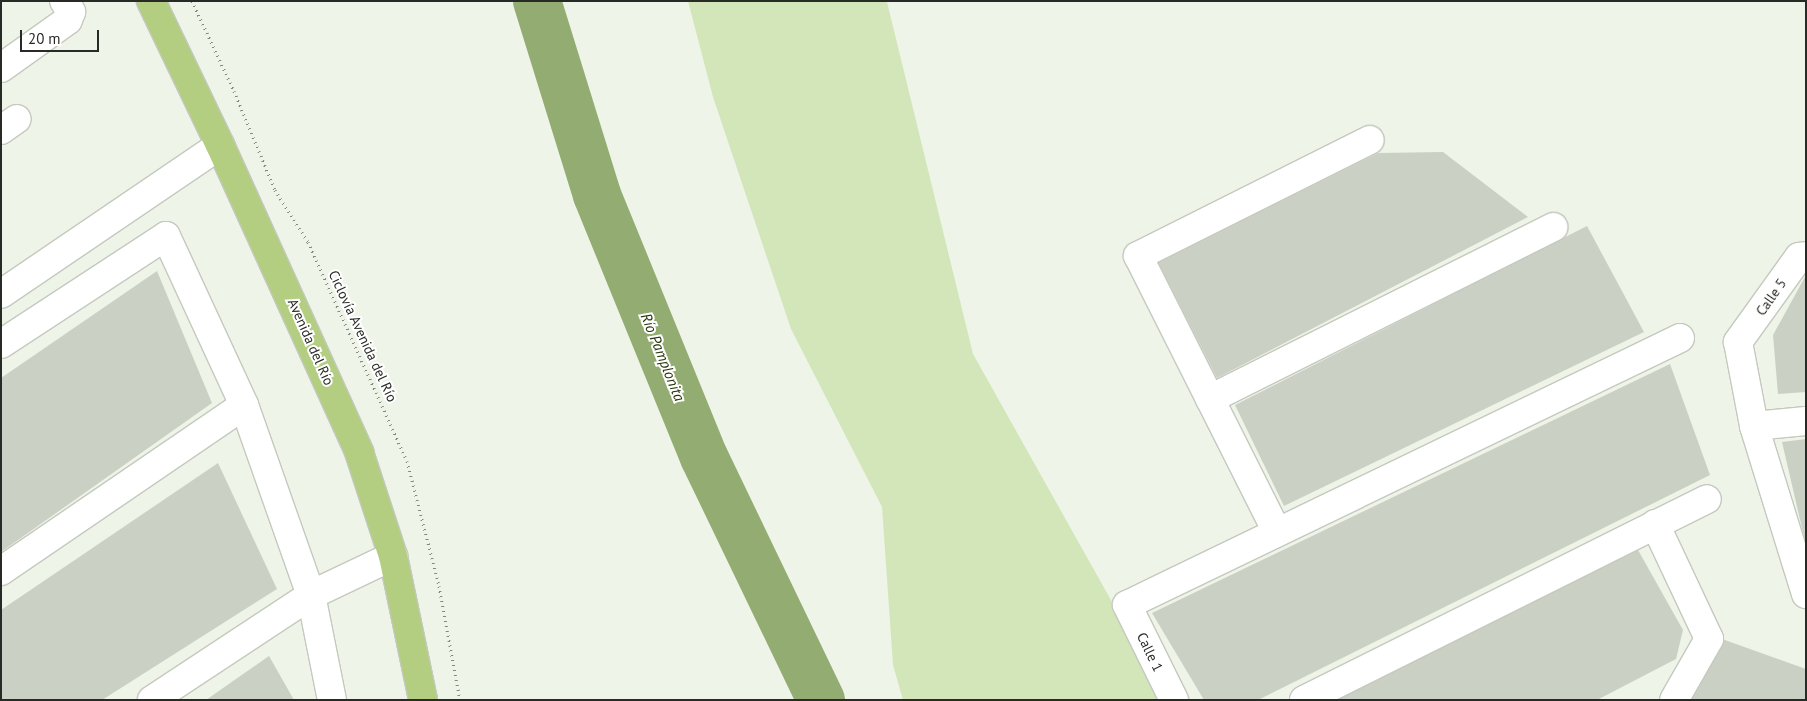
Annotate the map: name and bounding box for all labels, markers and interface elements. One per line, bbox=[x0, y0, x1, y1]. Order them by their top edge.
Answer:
scale bar bbox=[22, 20, 101, 52]
text: 20 m bbox=[28, 29, 61, 48]
street label: Ciclovía Avenida del Río bbox=[325, 267, 401, 405]
street label: Calle 5 bbox=[1752, 275, 1790, 319]
street label: Avenida del Río bbox=[284, 296, 338, 388]
water label: Río Pamplonita bbox=[637, 310, 689, 404]
street label: Calle 1 bbox=[1133, 630, 1167, 674]

